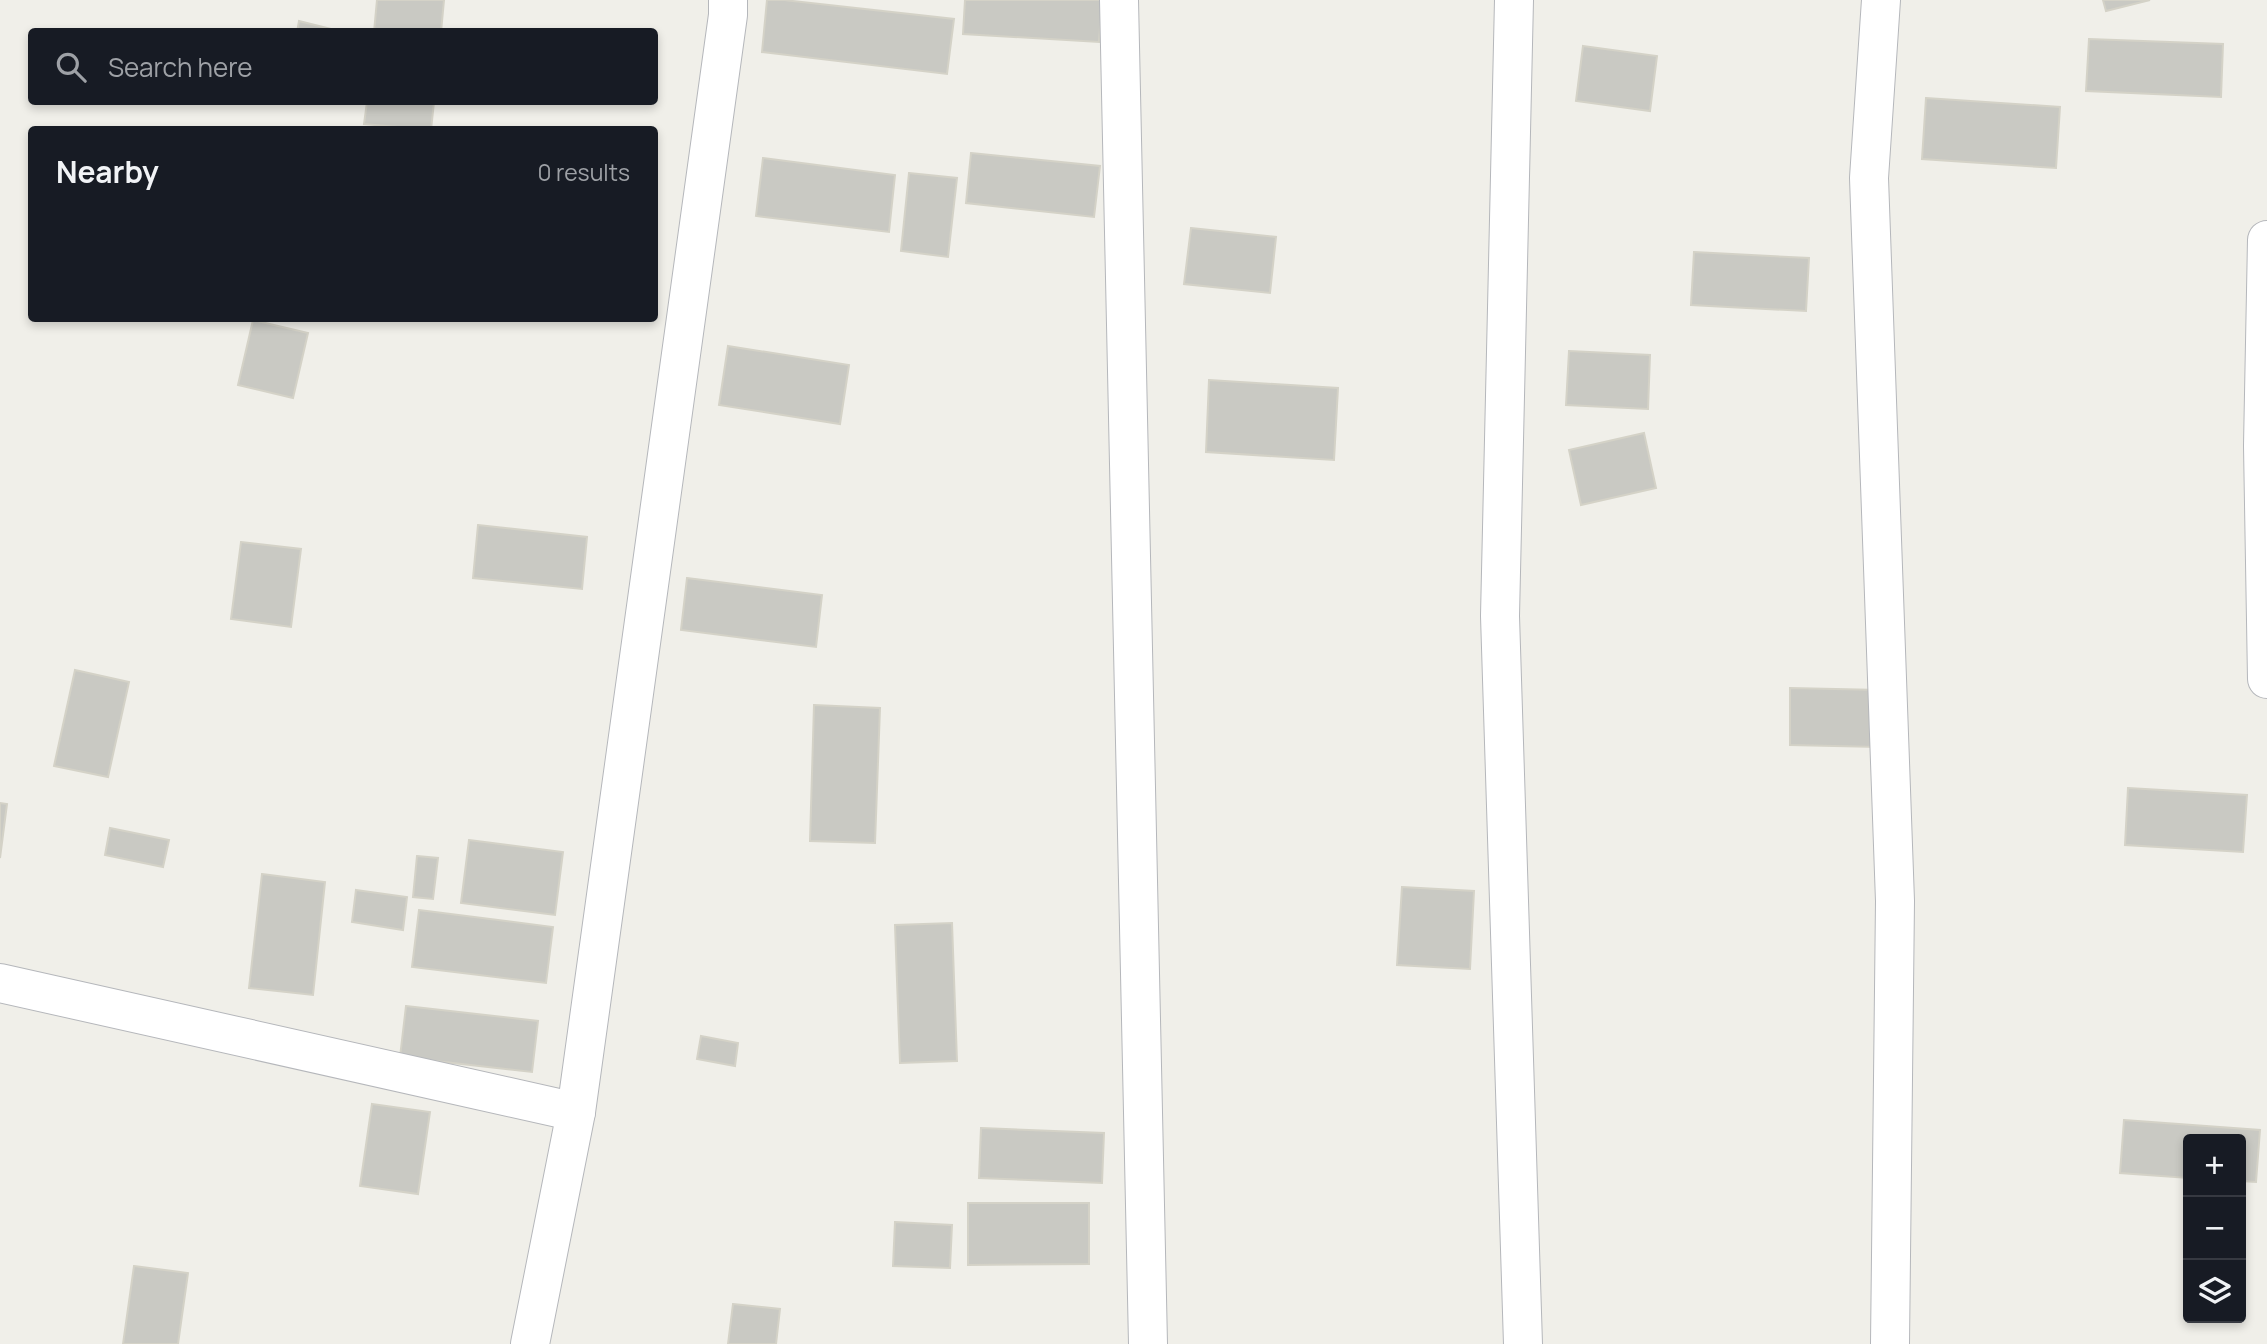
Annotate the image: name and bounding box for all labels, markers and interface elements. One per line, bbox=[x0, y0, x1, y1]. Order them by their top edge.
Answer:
search box bbox=[28, 28, 658, 105]
icon: search bbox=[52, 48, 90, 86]
text: Search here bbox=[108, 49, 253, 85]
text: Nearby bbox=[56, 151, 159, 192]
text: 0 results bbox=[537, 156, 630, 188]
map controls bbox=[2183, 1134, 2246, 1323]
button: + bbox=[2183, 1134, 2246, 1197]
button: − bbox=[2183, 1197, 2246, 1260]
button: layers bbox=[2183, 1260, 2246, 1323]

